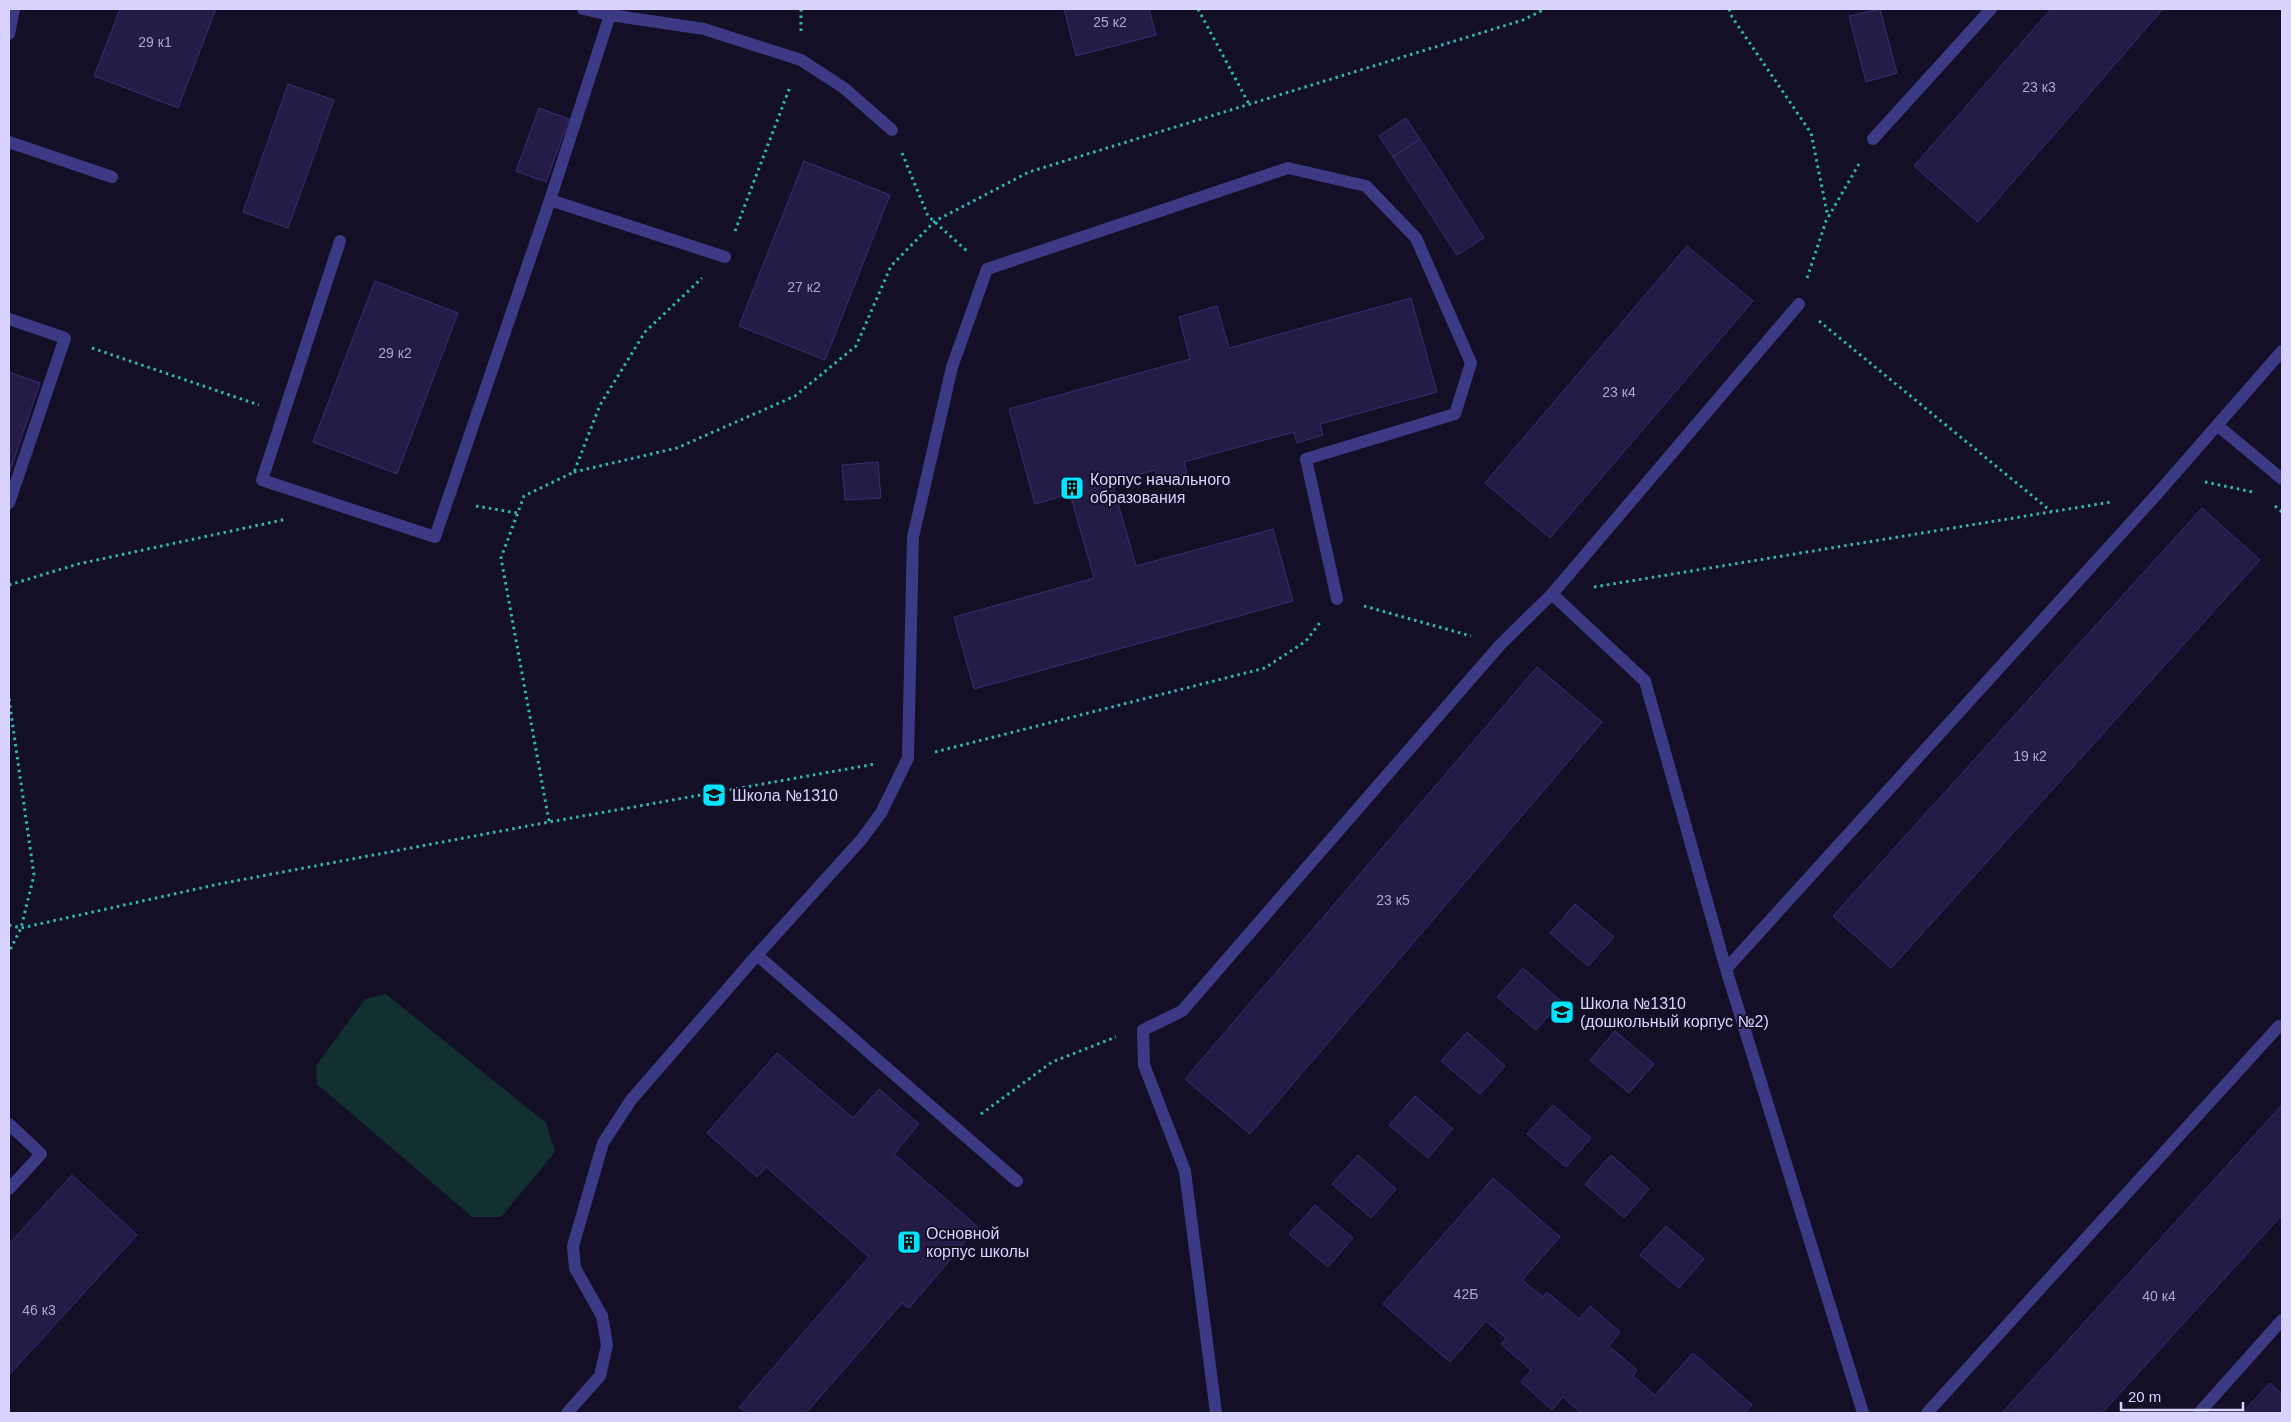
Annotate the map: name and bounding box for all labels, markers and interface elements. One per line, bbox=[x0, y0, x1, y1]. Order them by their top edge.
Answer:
house number: 25 к2 bbox=[1093, 14, 1127, 30]
house number: 29 к1 bbox=[138, 34, 172, 50]
house number: 23 к3 bbox=[2022, 79, 2056, 95]
house number: 27 к2 bbox=[787, 279, 821, 295]
house number: 29 к2 bbox=[378, 345, 412, 361]
house number: 23 к4 bbox=[1602, 384, 1636, 400]
place label: Корпус начального образования bbox=[1090, 471, 1231, 506]
building icon: Корпус начального образования bbox=[1059, 475, 1085, 501]
house number: 19 к2 bbox=[2013, 748, 2047, 764]
school or university icon: Школа №1310 bbox=[701, 782, 727, 808]
place label: Школа №1310 bbox=[732, 787, 838, 804]
house number: 23 к5 bbox=[1376, 892, 1410, 908]
place label: Школа №1310 (дошкольный корпус №2) bbox=[1580, 995, 1769, 1030]
school or university icon: Школа №1310 (дошкольный корпус №2) bbox=[1549, 999, 1575, 1025]
place label: Основной корпус школы bbox=[926, 1225, 1029, 1260]
building icon: Основной корпус школы bbox=[896, 1229, 922, 1255]
house number: 42Б bbox=[1454, 1286, 1478, 1302]
house number: 40 к4 bbox=[2142, 1288, 2176, 1304]
house number: 46 к3 bbox=[22, 1302, 56, 1318]
scale bar bbox=[2121, 1380, 2244, 1412]
text: 20 m bbox=[2128, 1388, 2161, 1405]

